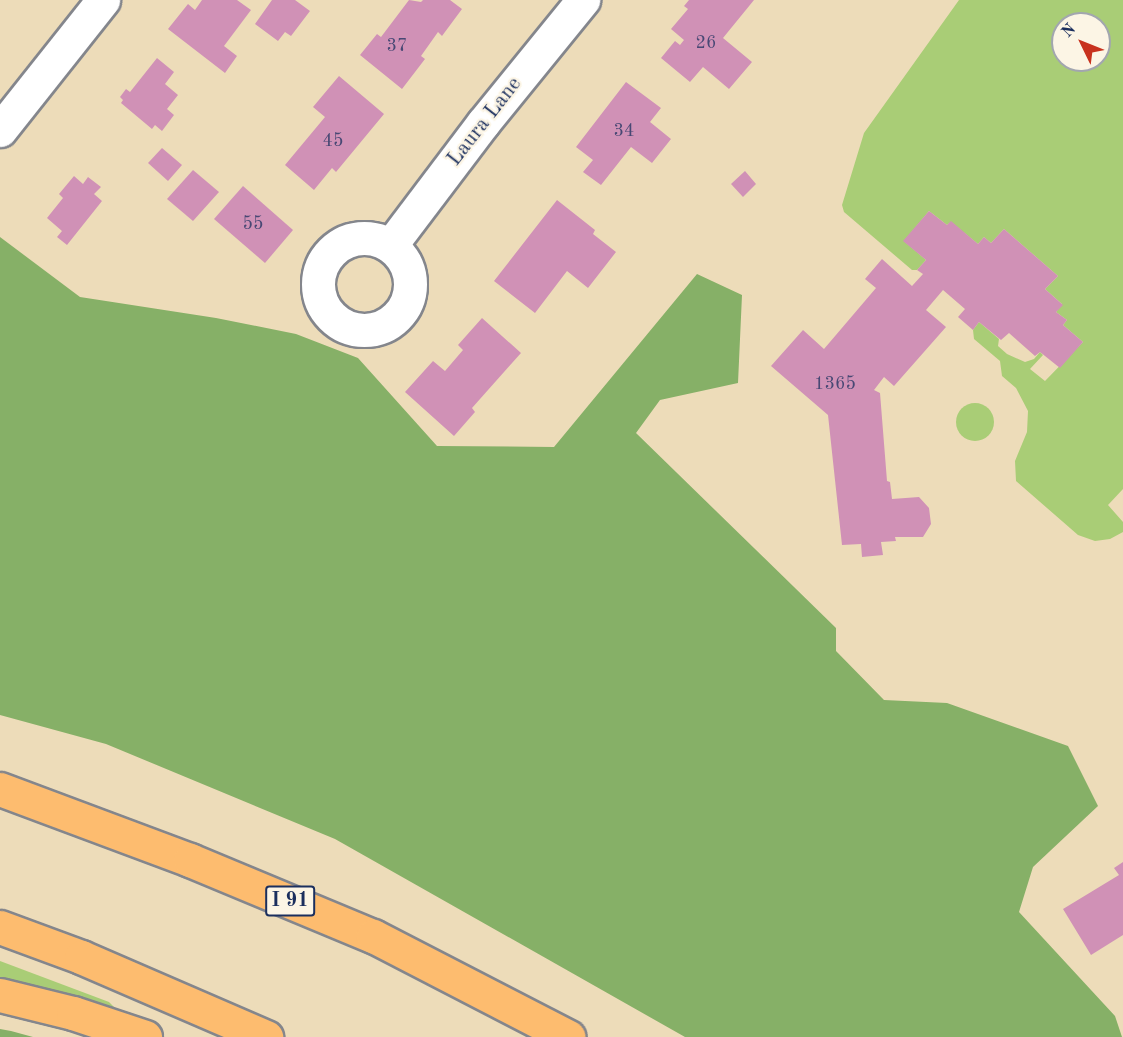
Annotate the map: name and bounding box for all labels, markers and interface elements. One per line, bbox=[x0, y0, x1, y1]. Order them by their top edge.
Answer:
north arrow bbox=[1051, 12, 1111, 72]
text: N bbox=[1059, 21, 1079, 41]
house number: 26 bbox=[696, 32, 716, 54]
house number: 37 bbox=[387, 35, 407, 57]
street label: Laura Lane bbox=[442, 72, 528, 172]
house number: 34 bbox=[614, 120, 634, 142]
house number: 45 bbox=[323, 130, 343, 152]
house number: 55 bbox=[243, 213, 263, 235]
house number: 1365 bbox=[814, 373, 856, 395]
road number: I 91 bbox=[264, 884, 316, 918]

